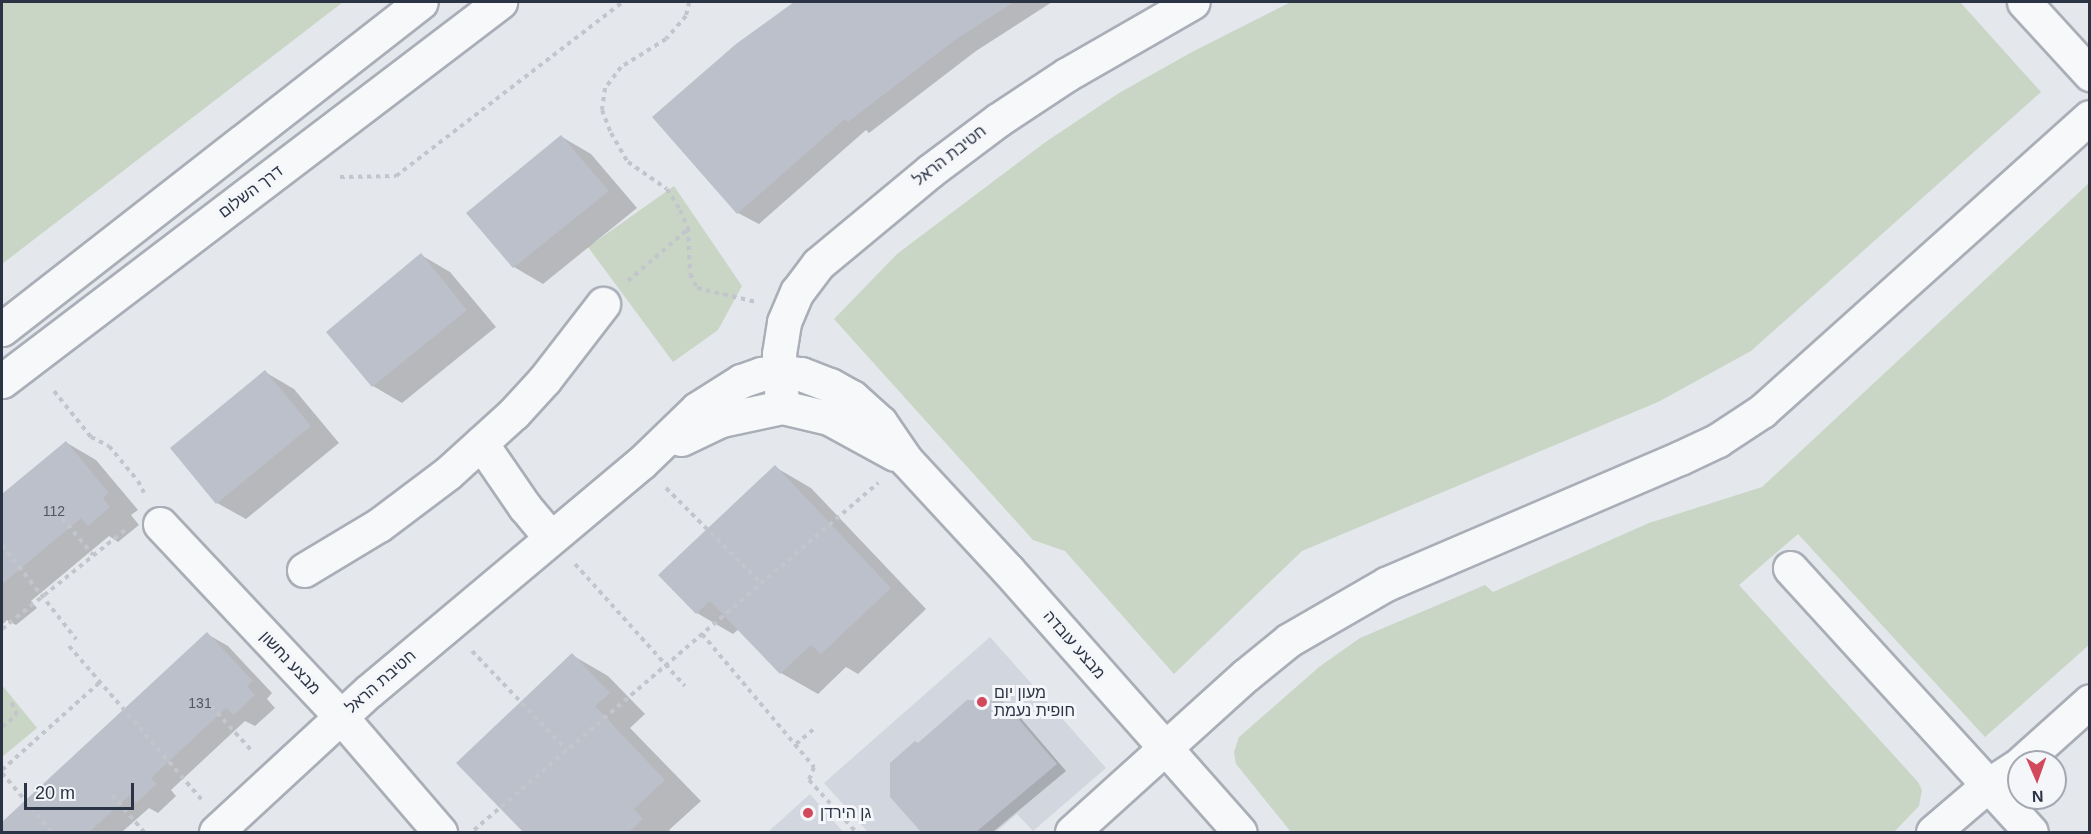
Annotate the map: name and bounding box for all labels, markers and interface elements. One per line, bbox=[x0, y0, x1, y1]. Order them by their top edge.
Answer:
street label: חטיבת הראל bbox=[910, 122, 990, 190]
street label: דרך השלום bbox=[215, 162, 287, 222]
house number: 112 bbox=[43, 503, 65, 519]
street label: מבצע עובדה bbox=[1039, 607, 1109, 683]
street label: מבצע נחשון bbox=[256, 627, 324, 699]
street label: חטיבת הראל bbox=[342, 646, 420, 718]
place label: מעון יום חופית נעמת bbox=[994, 683, 1075, 721]
house number: 131 bbox=[188, 695, 212, 711]
marker: מעון יום חופית נעמת bbox=[975, 695, 989, 709]
north arrow bbox=[2007, 750, 2067, 810]
scale bar bbox=[27, 771, 136, 809]
text: 20 m bbox=[35, 783, 75, 803]
text: N bbox=[2032, 788, 2044, 805]
place label: גן הירדן bbox=[820, 803, 871, 823]
marker: גן הירדן bbox=[801, 806, 815, 820]

